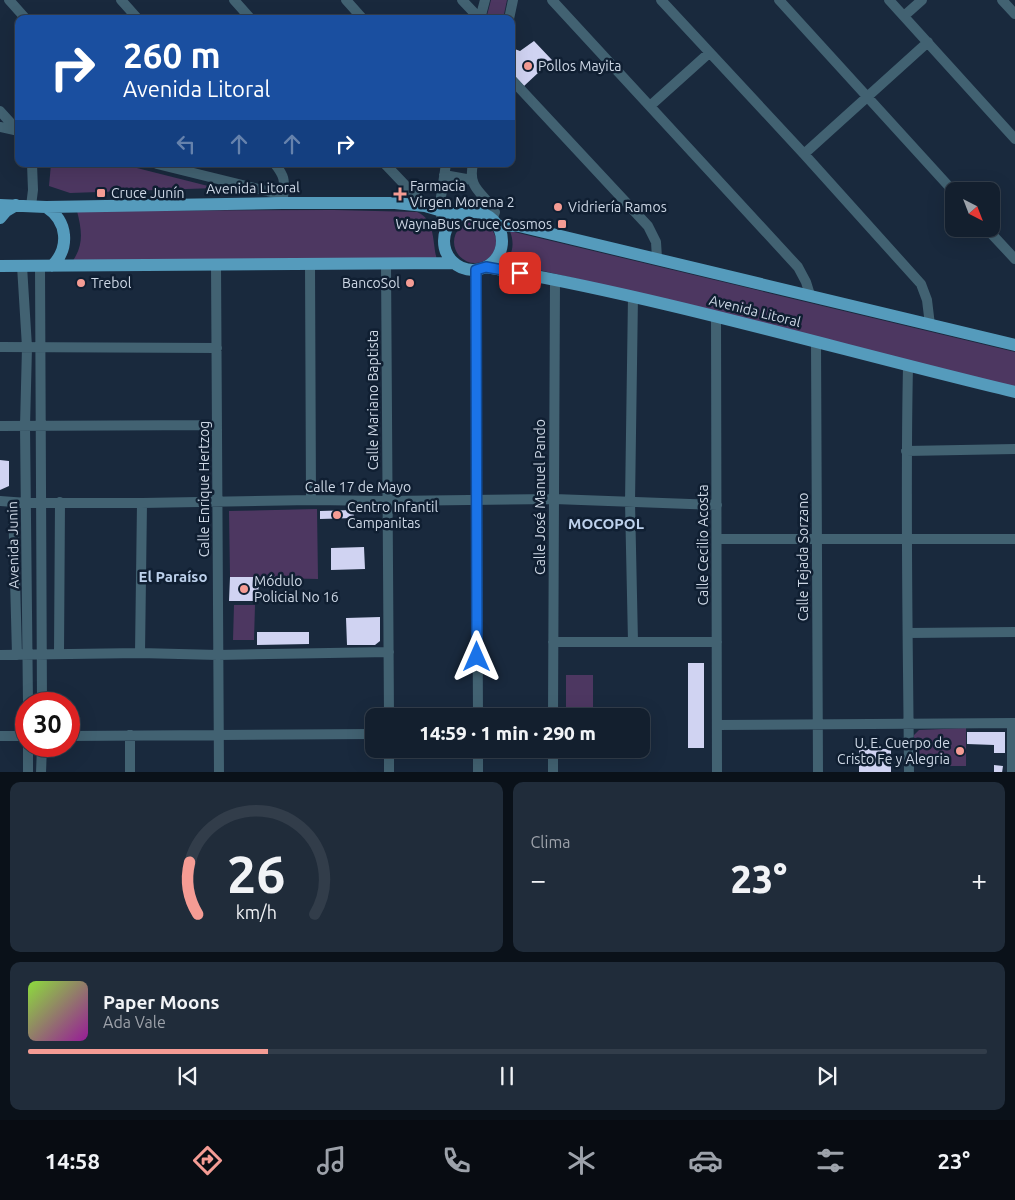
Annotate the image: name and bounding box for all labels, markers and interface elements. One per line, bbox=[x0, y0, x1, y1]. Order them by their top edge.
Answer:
icon: right bbox=[40, 35, 105, 100]
text: 260 m bbox=[123, 35, 221, 75]
place label: Pollos Mayita bbox=[538, 58, 621, 74]
marker: Pollos Mayita bbox=[522, 60, 534, 72]
text: Avenida Litoral bbox=[123, 76, 270, 101]
icon: left bbox=[172, 130, 200, 158]
icon: ahead bbox=[225, 130, 253, 158]
icon: ahead bbox=[278, 130, 306, 158]
icon: right bbox=[331, 130, 359, 158]
place label: Farmacia Virgen Morena 2 bbox=[410, 178, 515, 210]
street label: Avenida Litoral bbox=[206, 179, 300, 197]
north arrow bbox=[945, 182, 1000, 238]
map controls bbox=[945, 182, 1000, 237]
place label: Cruce Junín bbox=[111, 185, 185, 201]
marker: Cruce Junín bbox=[95, 187, 107, 199]
marker: Farmacia Virgen Morena 2 bbox=[394, 188, 406, 200]
place label: Vidriería Ramos bbox=[568, 199, 667, 215]
marker: Vidriería Ramos bbox=[552, 201, 564, 213]
place label: WaynaBus Cruce Cosmos bbox=[396, 216, 552, 232]
marker: WaynaBus Cruce Cosmos bbox=[556, 218, 568, 230]
pin bbox=[499, 252, 541, 294]
icon: arrive bbox=[506, 259, 534, 287]
place label: Trebol bbox=[91, 275, 132, 291]
place label: BancoSol bbox=[342, 275, 400, 291]
marker: Trebol bbox=[75, 277, 87, 289]
marker: BancoSol bbox=[404, 277, 416, 289]
street label: Avenida Litoral bbox=[708, 292, 803, 330]
street label: Calle Mariano Baptista bbox=[365, 330, 381, 470]
street label: Calle José Manuel Pando bbox=[532, 419, 548, 575]
street label: Calle Enrique Hertzog bbox=[196, 421, 212, 557]
street label: Calle 17 de Mayo bbox=[305, 479, 411, 495]
street label: Calle Cecilio Acosta bbox=[695, 484, 711, 606]
street label: Calle Tejada Sorzano bbox=[795, 493, 811, 621]
place label: Centro Infantil Campanitas bbox=[347, 499, 438, 531]
street label: Avenida Junin bbox=[4, 501, 22, 589]
marker: Centro Infantil Campanitas bbox=[331, 509, 343, 521]
district label: MOCOPOL bbox=[568, 515, 644, 532]
district label: El Paraíso bbox=[139, 568, 207, 585]
place label: Módulo Policial No 16 bbox=[254, 573, 339, 605]
marker: Módulo Policial No 16 bbox=[238, 583, 250, 595]
position arrow bbox=[450, 630, 502, 682]
speed limit sign: 30 bbox=[15, 692, 80, 757]
text: 14:59 · 1 min · 290 m bbox=[419, 722, 596, 744]
place label: U. E. Cuerpo de Cristo Fe y Alegria bbox=[837, 735, 950, 767]
marker: U. E. Cuerpo de Cristo Fe y Alegria bbox=[954, 745, 966, 757]
text: Clima bbox=[531, 833, 570, 851]
text: 26 bbox=[227, 845, 286, 903]
text: 23° bbox=[730, 858, 787, 900]
text: − bbox=[531, 864, 546, 895]
text: + bbox=[971, 864, 987, 895]
text: km/h bbox=[236, 902, 277, 922]
text: Paper Moons bbox=[103, 991, 220, 1013]
text: Ada Vale bbox=[103, 1013, 166, 1031]
icon: previous bbox=[174, 1062, 202, 1090]
icon: pause bbox=[493, 1062, 521, 1090]
icon: next bbox=[813, 1062, 841, 1090]
icon: directions bbox=[190, 1143, 225, 1178]
icon: music bbox=[314, 1143, 349, 1178]
icon: phone bbox=[439, 1143, 474, 1178]
icon: climate bbox=[564, 1143, 599, 1178]
icon: car bbox=[688, 1143, 723, 1178]
icon: filters bbox=[813, 1143, 848, 1178]
text: 14:58 bbox=[45, 1148, 100, 1173]
text: 23° bbox=[937, 1148, 970, 1173]

